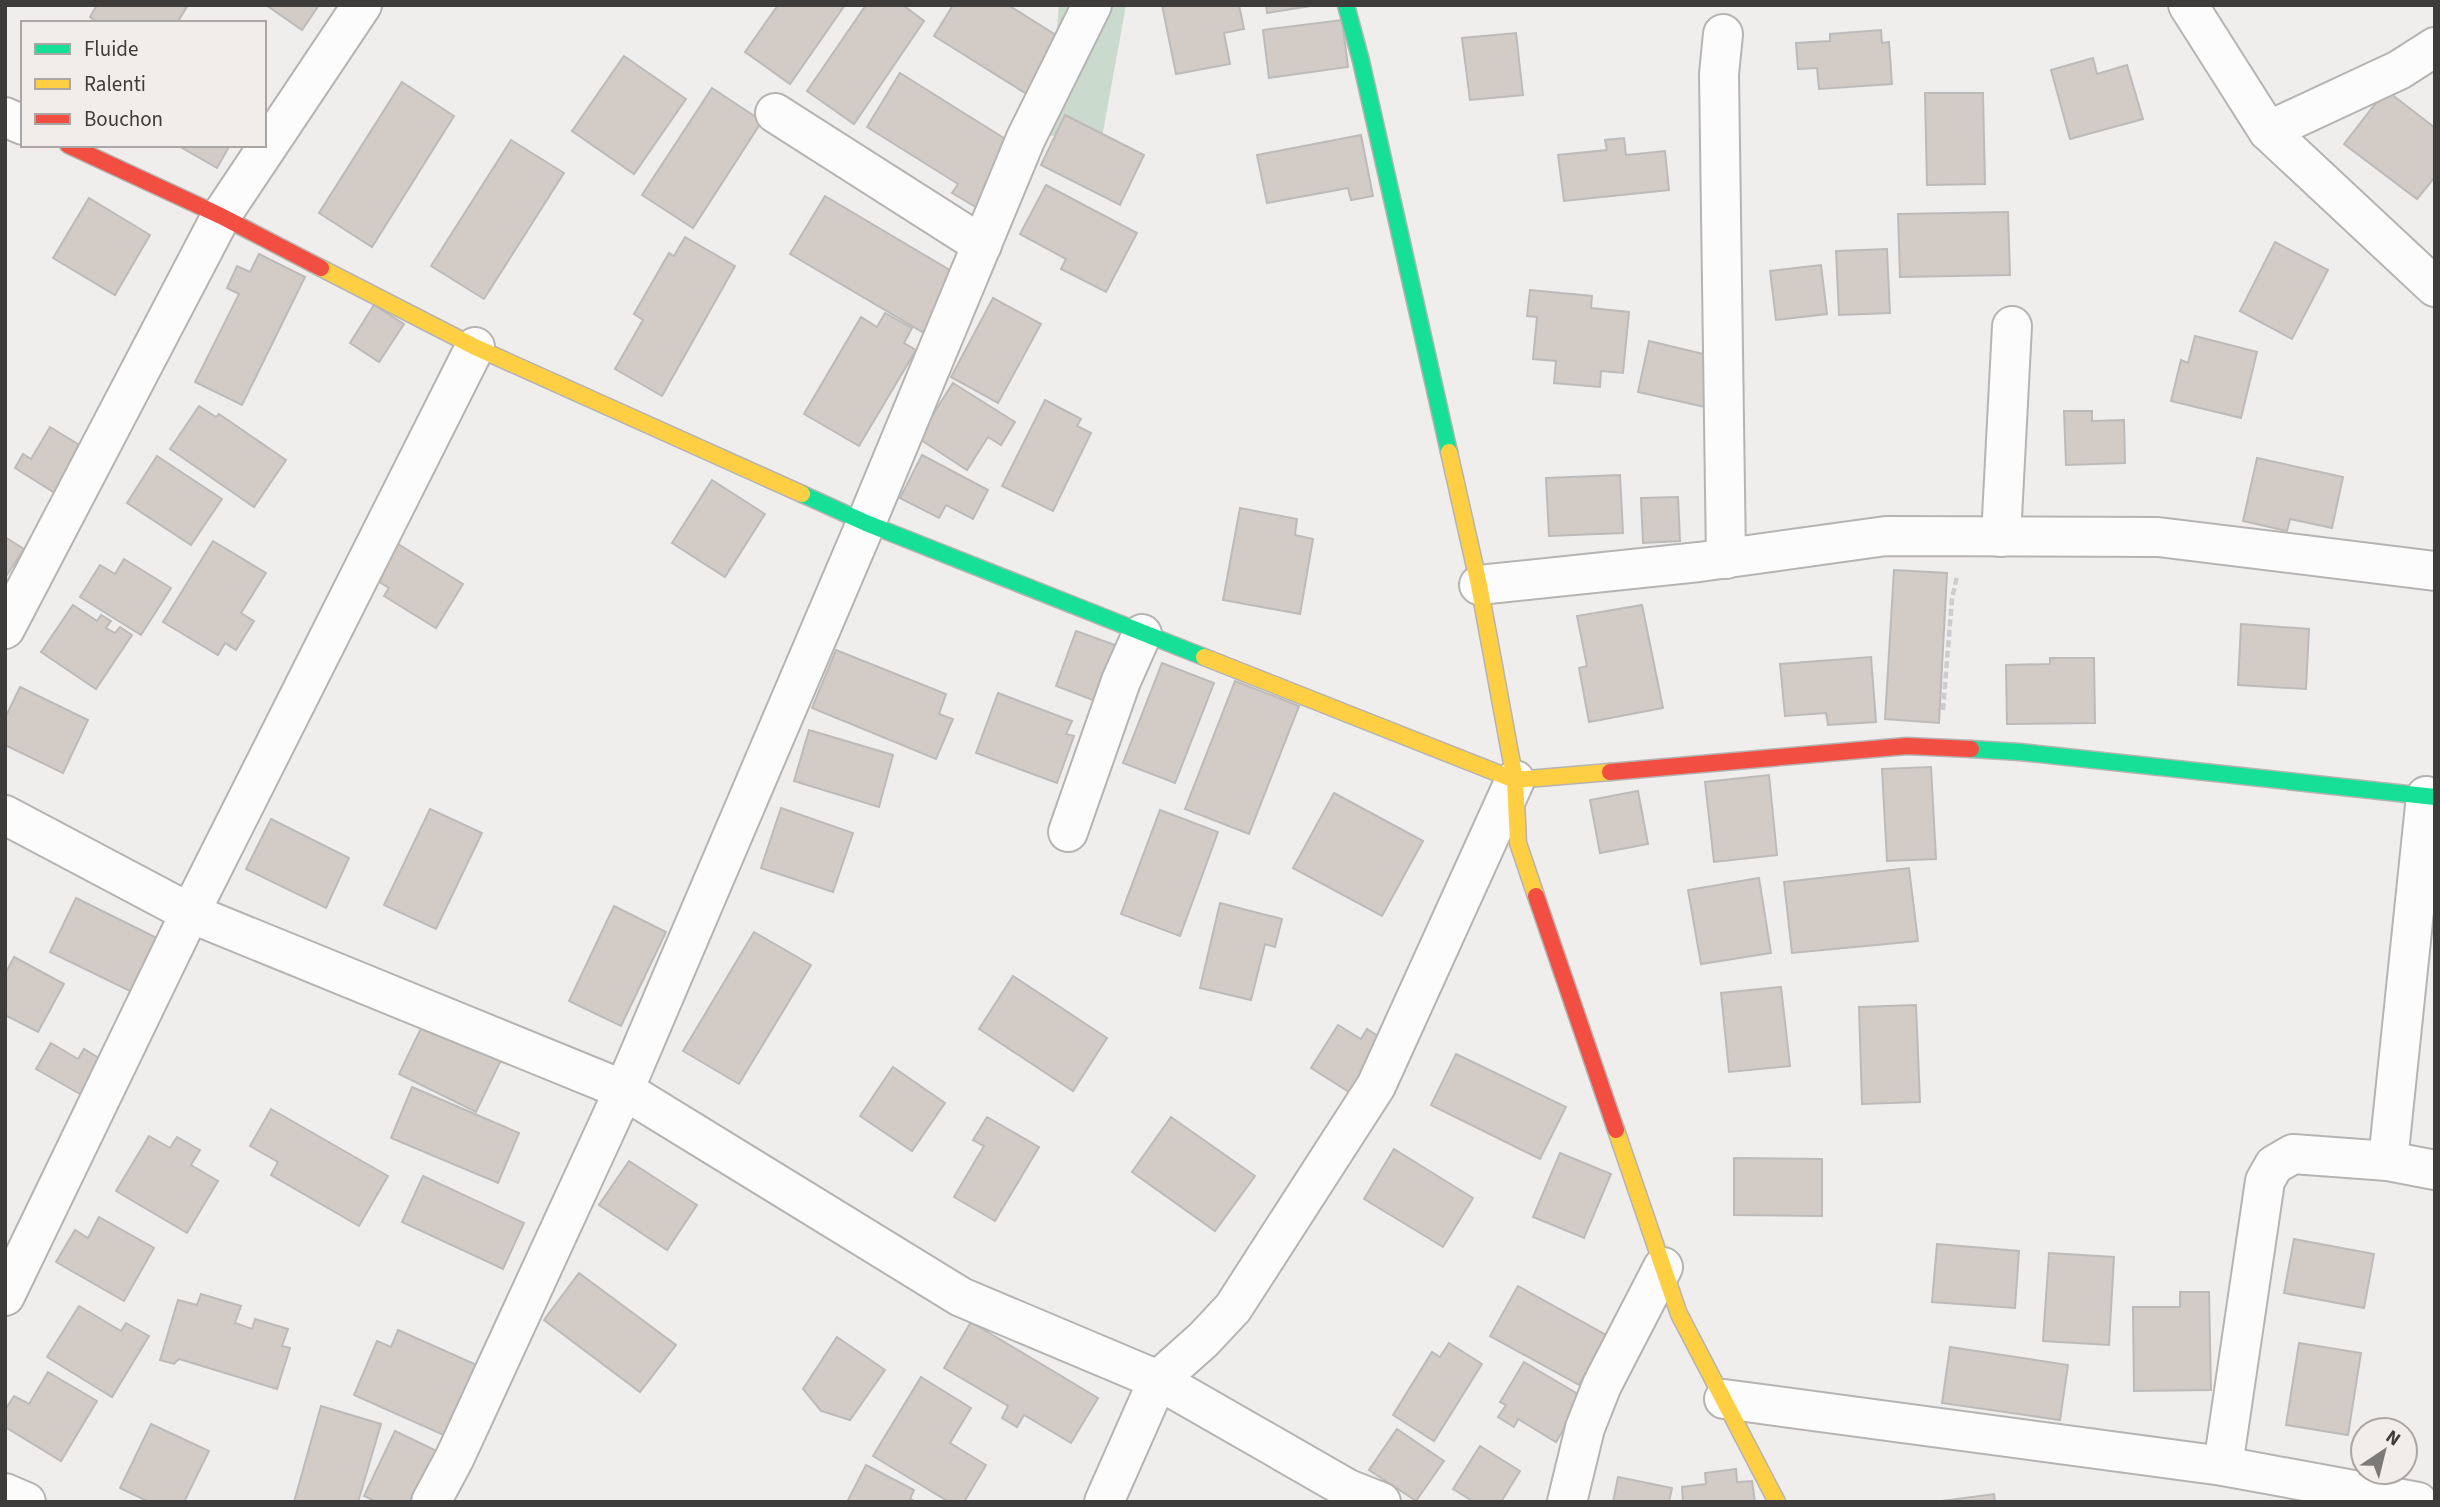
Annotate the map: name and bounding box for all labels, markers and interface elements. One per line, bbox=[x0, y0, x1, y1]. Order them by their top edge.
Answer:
legend bbox=[21, 21, 266, 147]
text: Fluide bbox=[84, 34, 138, 64]
text: Ralenti bbox=[84, 69, 146, 99]
text: Bouchon bbox=[84, 104, 163, 134]
north arrow bbox=[2349, 1416, 2419, 1486]
text: N bbox=[2380, 1424, 2406, 1453]

